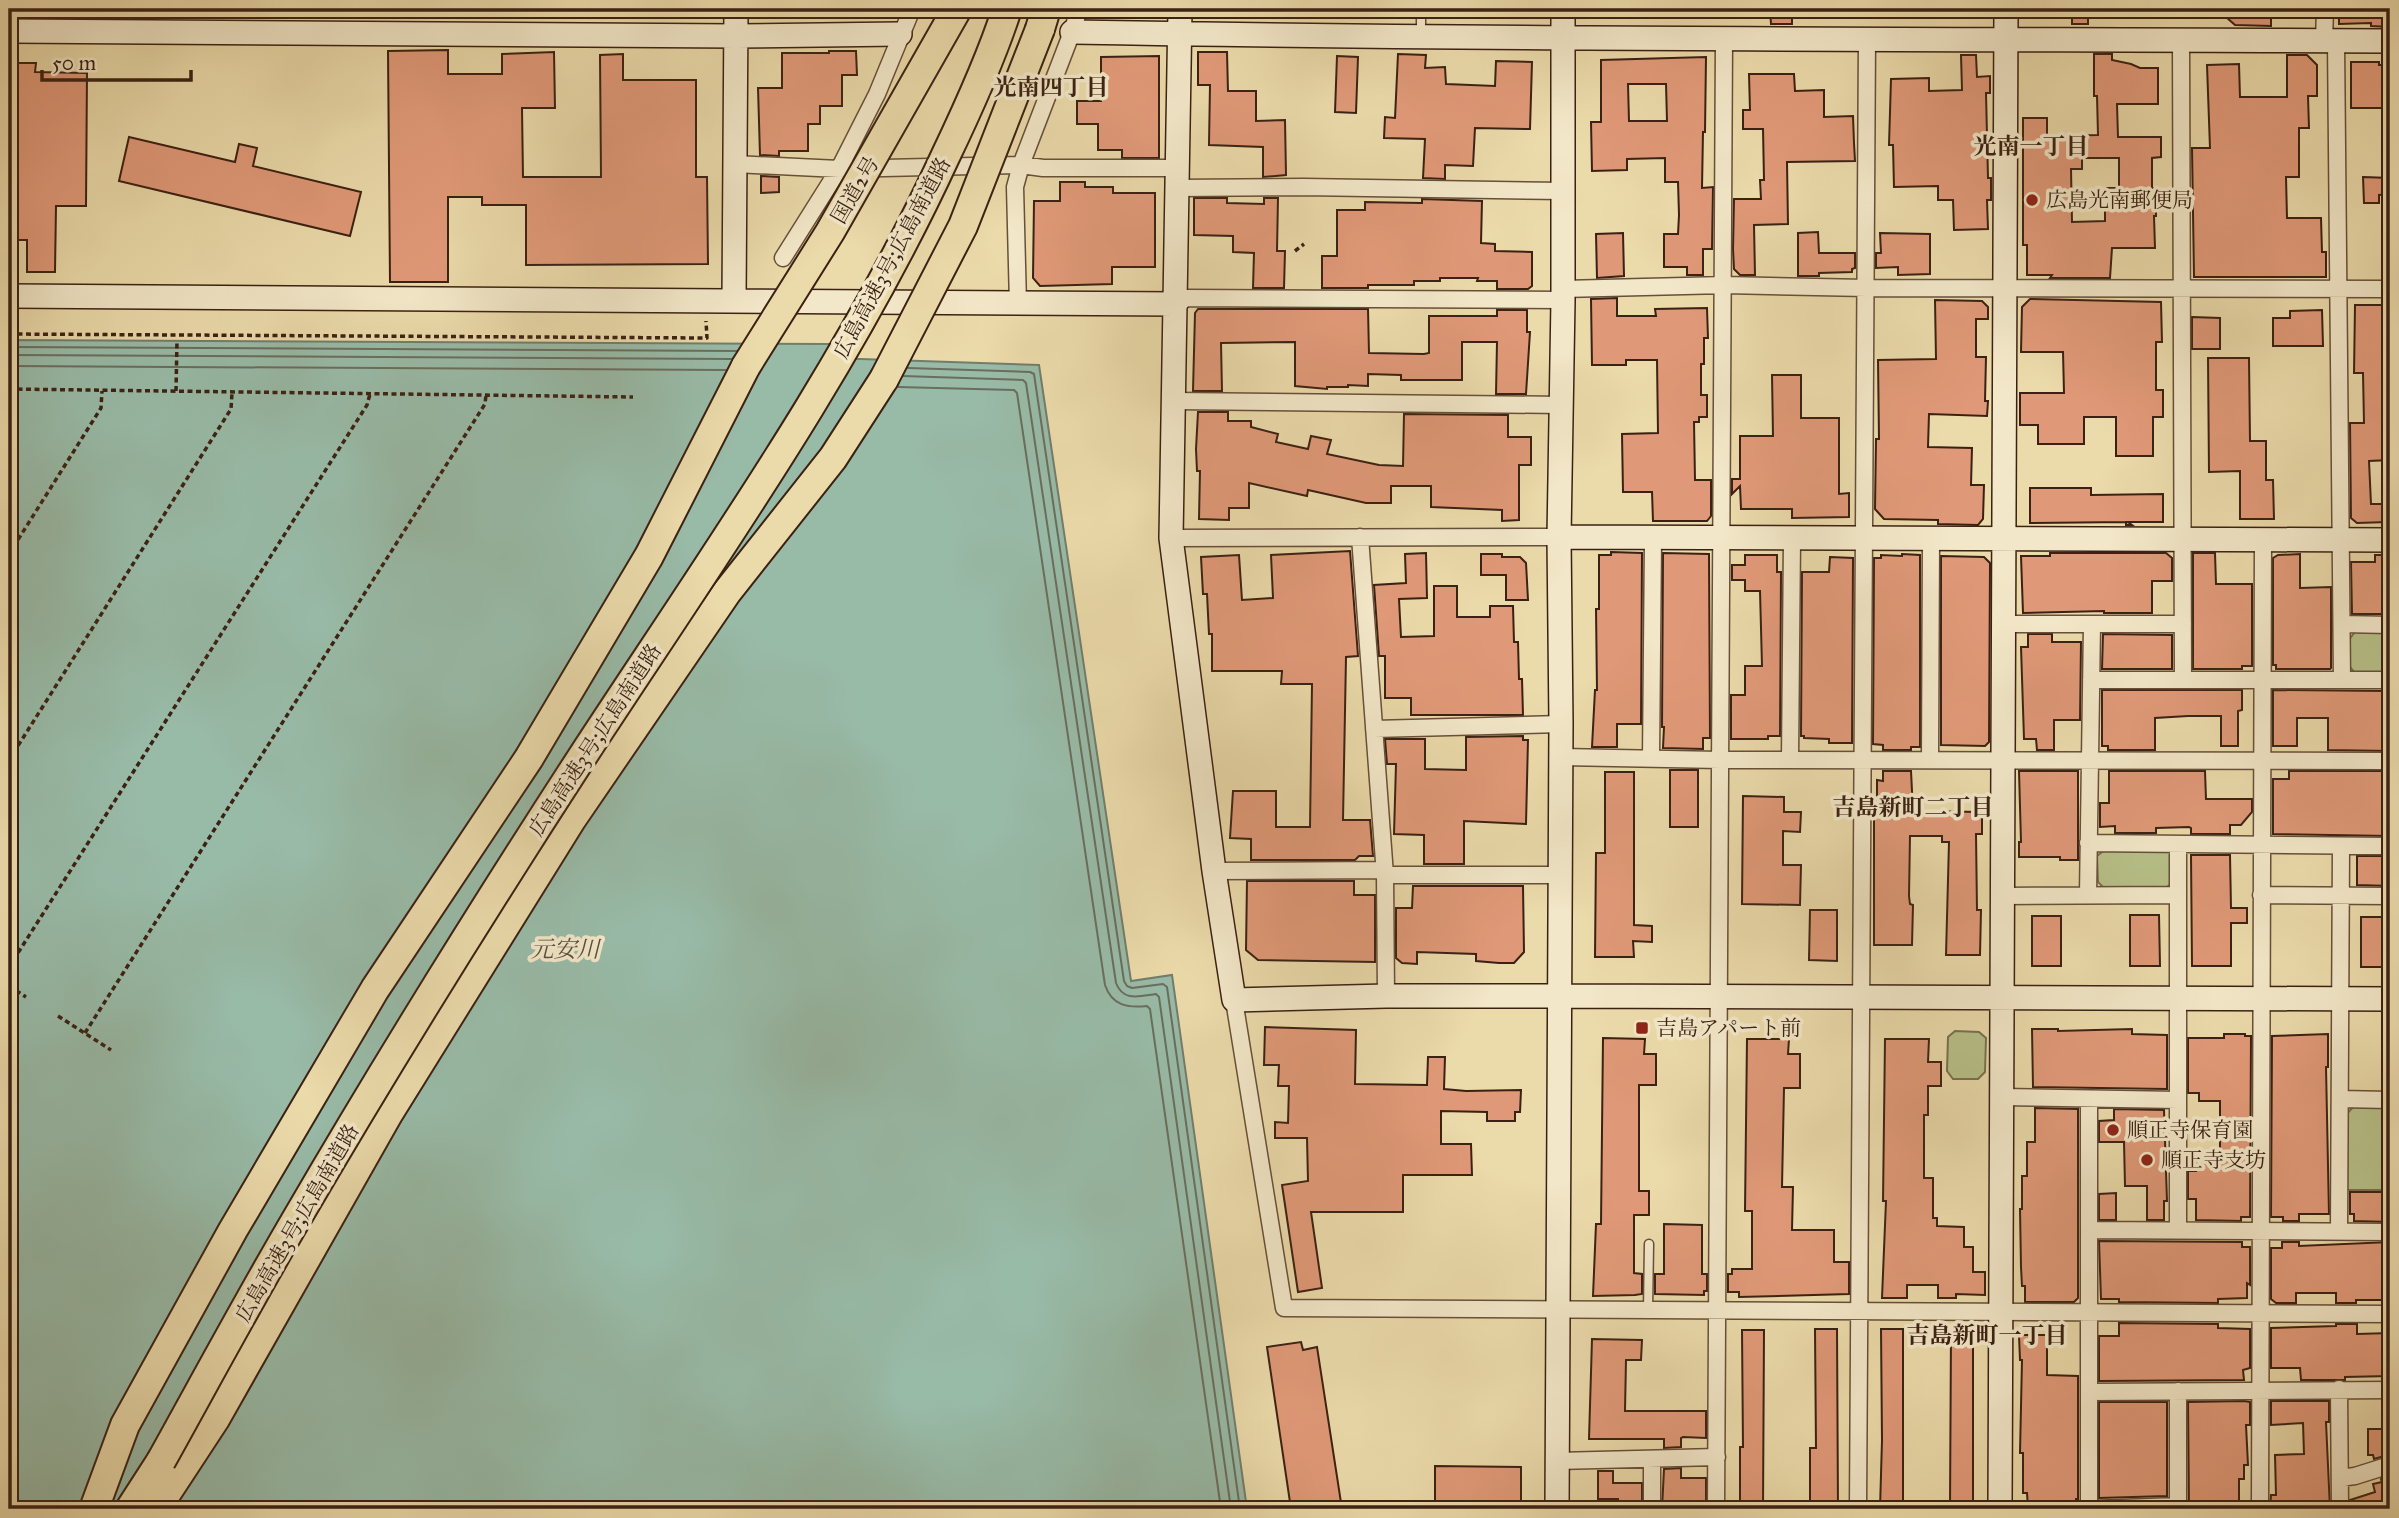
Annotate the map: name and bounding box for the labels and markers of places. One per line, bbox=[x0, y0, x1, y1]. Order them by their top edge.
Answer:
place label: 広島光南郵便局 bbox=[2046, 187, 2193, 213]
marker: 広島光南郵便局 bbox=[2024, 192, 2040, 208]
place label: 吉島アパート前 bbox=[1656, 1015, 1801, 1041]
marker: 吉島アパート前 bbox=[1634, 1020, 1650, 1036]
place label: 順正寺保育園 bbox=[2127, 1117, 2253, 1143]
marker: 順正寺保育園 bbox=[2105, 1122, 2121, 1138]
place label: 順正寺支坊 bbox=[2161, 1147, 2266, 1173]
marker: 順正寺支坊 bbox=[2139, 1152, 2155, 1168]

